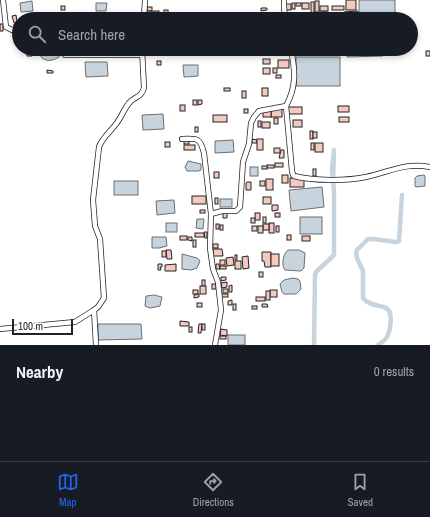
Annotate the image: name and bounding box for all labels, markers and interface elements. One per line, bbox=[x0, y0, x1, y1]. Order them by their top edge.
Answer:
search box bbox=[12, 12, 418, 56]
icon: search bbox=[26, 23, 48, 45]
text: Search here bbox=[58, 24, 125, 45]
scale bar bbox=[12, 317, 73, 336]
text: 100 m bbox=[18, 319, 43, 333]
text: Nearby bbox=[16, 360, 63, 383]
text: 0 results bbox=[374, 363, 414, 380]
tab: Map bbox=[57, 471, 79, 509]
tab: Directions bbox=[193, 471, 234, 509]
tab: Saved bbox=[348, 471, 373, 509]

